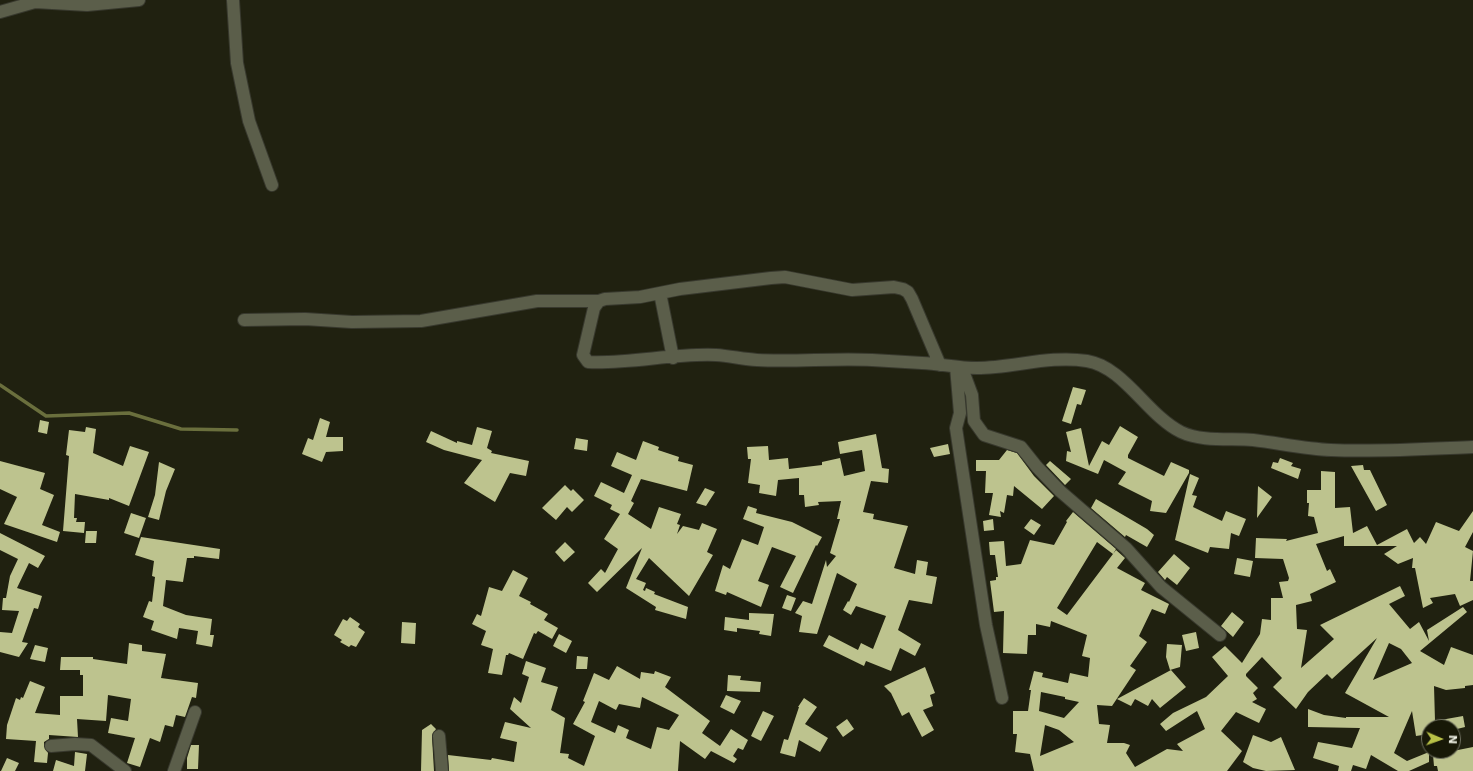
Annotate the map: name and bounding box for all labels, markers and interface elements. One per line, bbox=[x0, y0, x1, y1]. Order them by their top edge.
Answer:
north arrow bbox=[1421, 719, 1461, 759]
text: N bbox=[1446, 735, 1459, 744]

